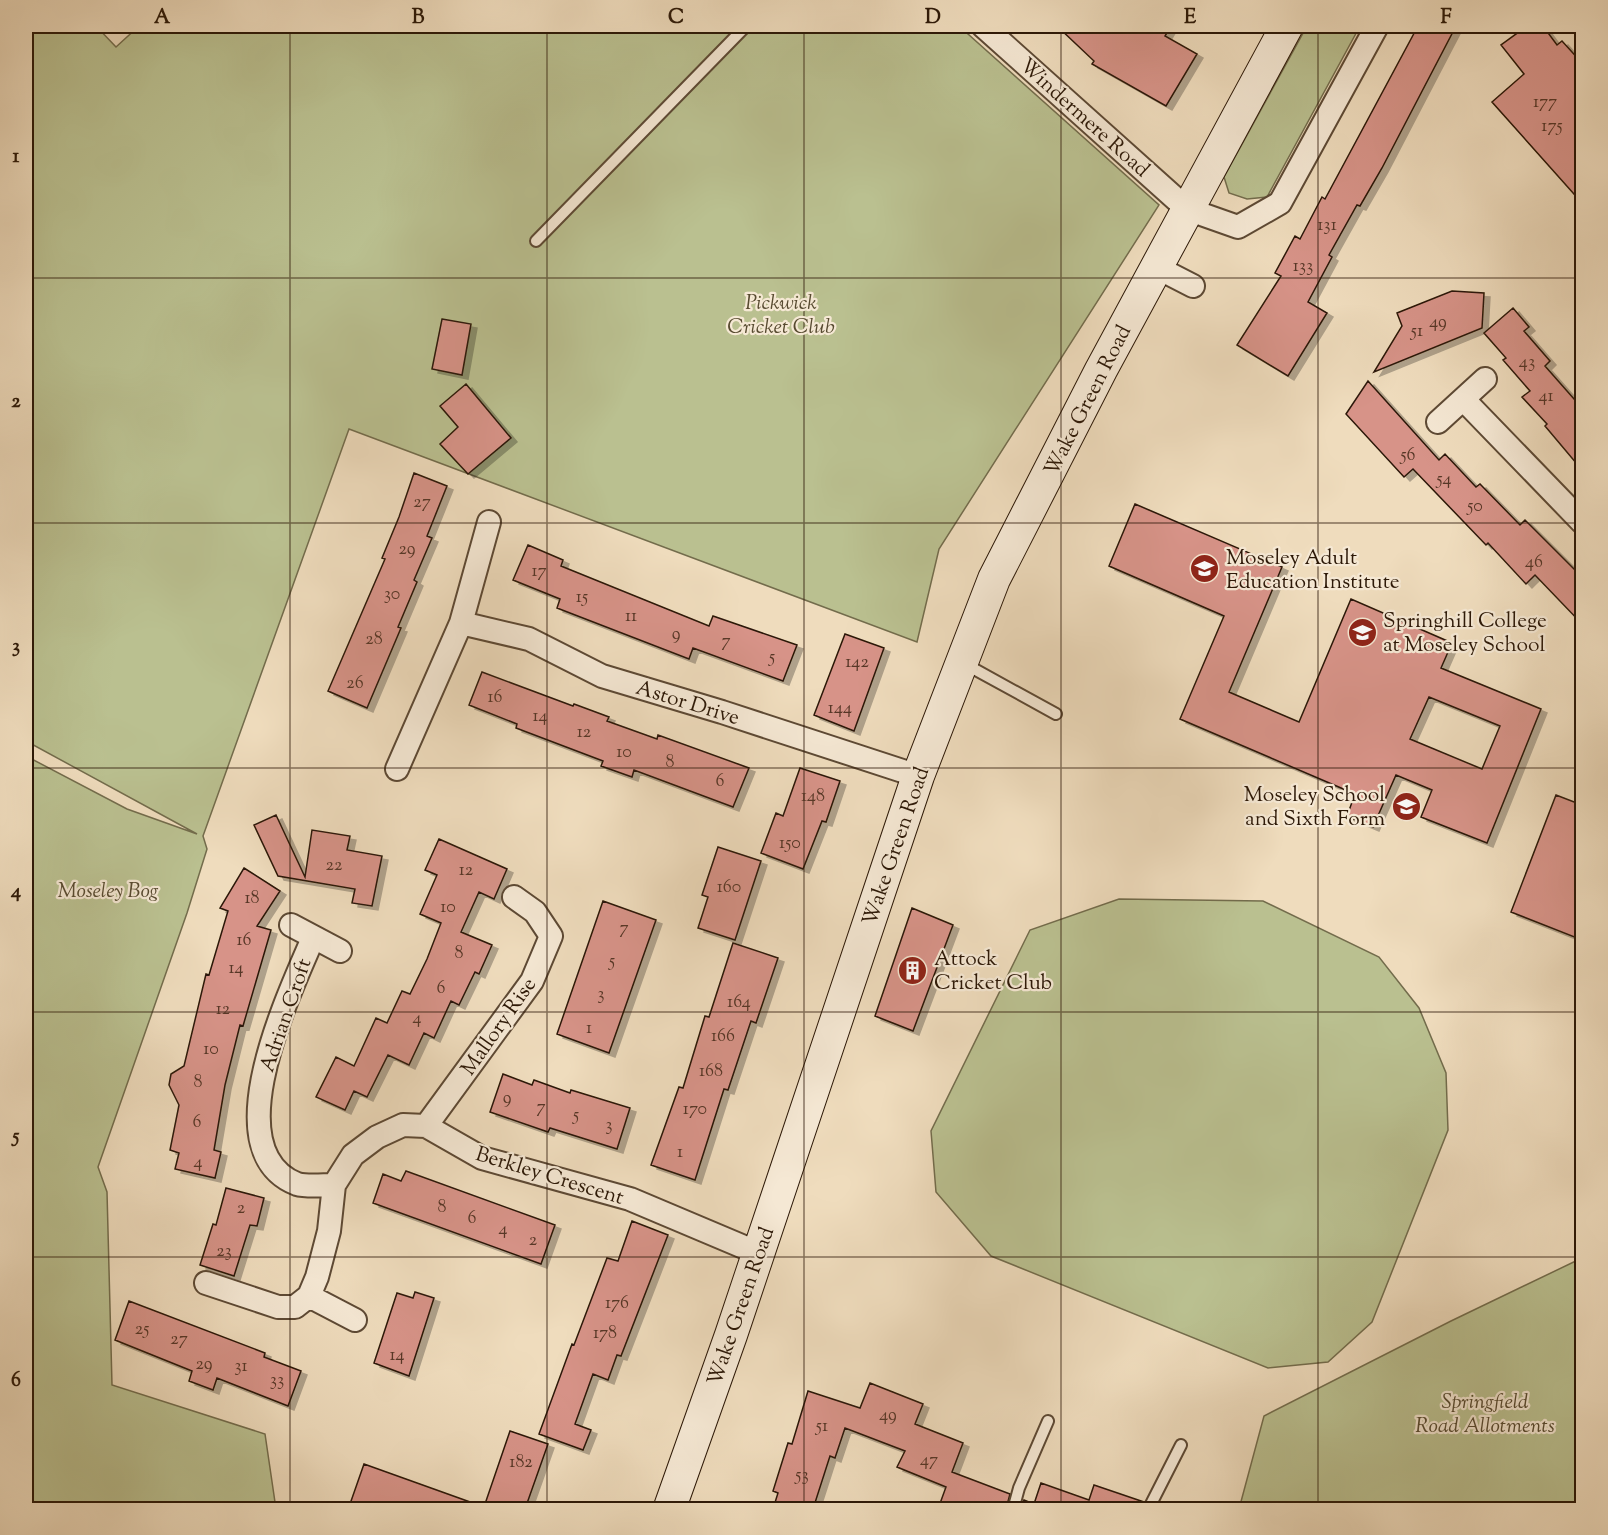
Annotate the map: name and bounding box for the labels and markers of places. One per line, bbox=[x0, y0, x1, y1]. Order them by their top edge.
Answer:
place label: Moseley Adult Education Institute bbox=[1226, 544, 1400, 598]
school or university icon: Moseley Adult Education Institute bbox=[1189, 553, 1221, 585]
place label: Springhill College at Moseley School bbox=[1383, 607, 1547, 661]
school or university icon: Springhill College at Moseley School bbox=[1346, 616, 1378, 648]
place label: Moseley School and Sixth Form bbox=[1244, 781, 1385, 835]
school or university icon: Moseley School and Sixth Form bbox=[1390, 790, 1422, 822]
place label: Attock Cricket Club bbox=[934, 945, 1052, 999]
building icon: Attock Cricket Club bbox=[897, 954, 929, 986]

